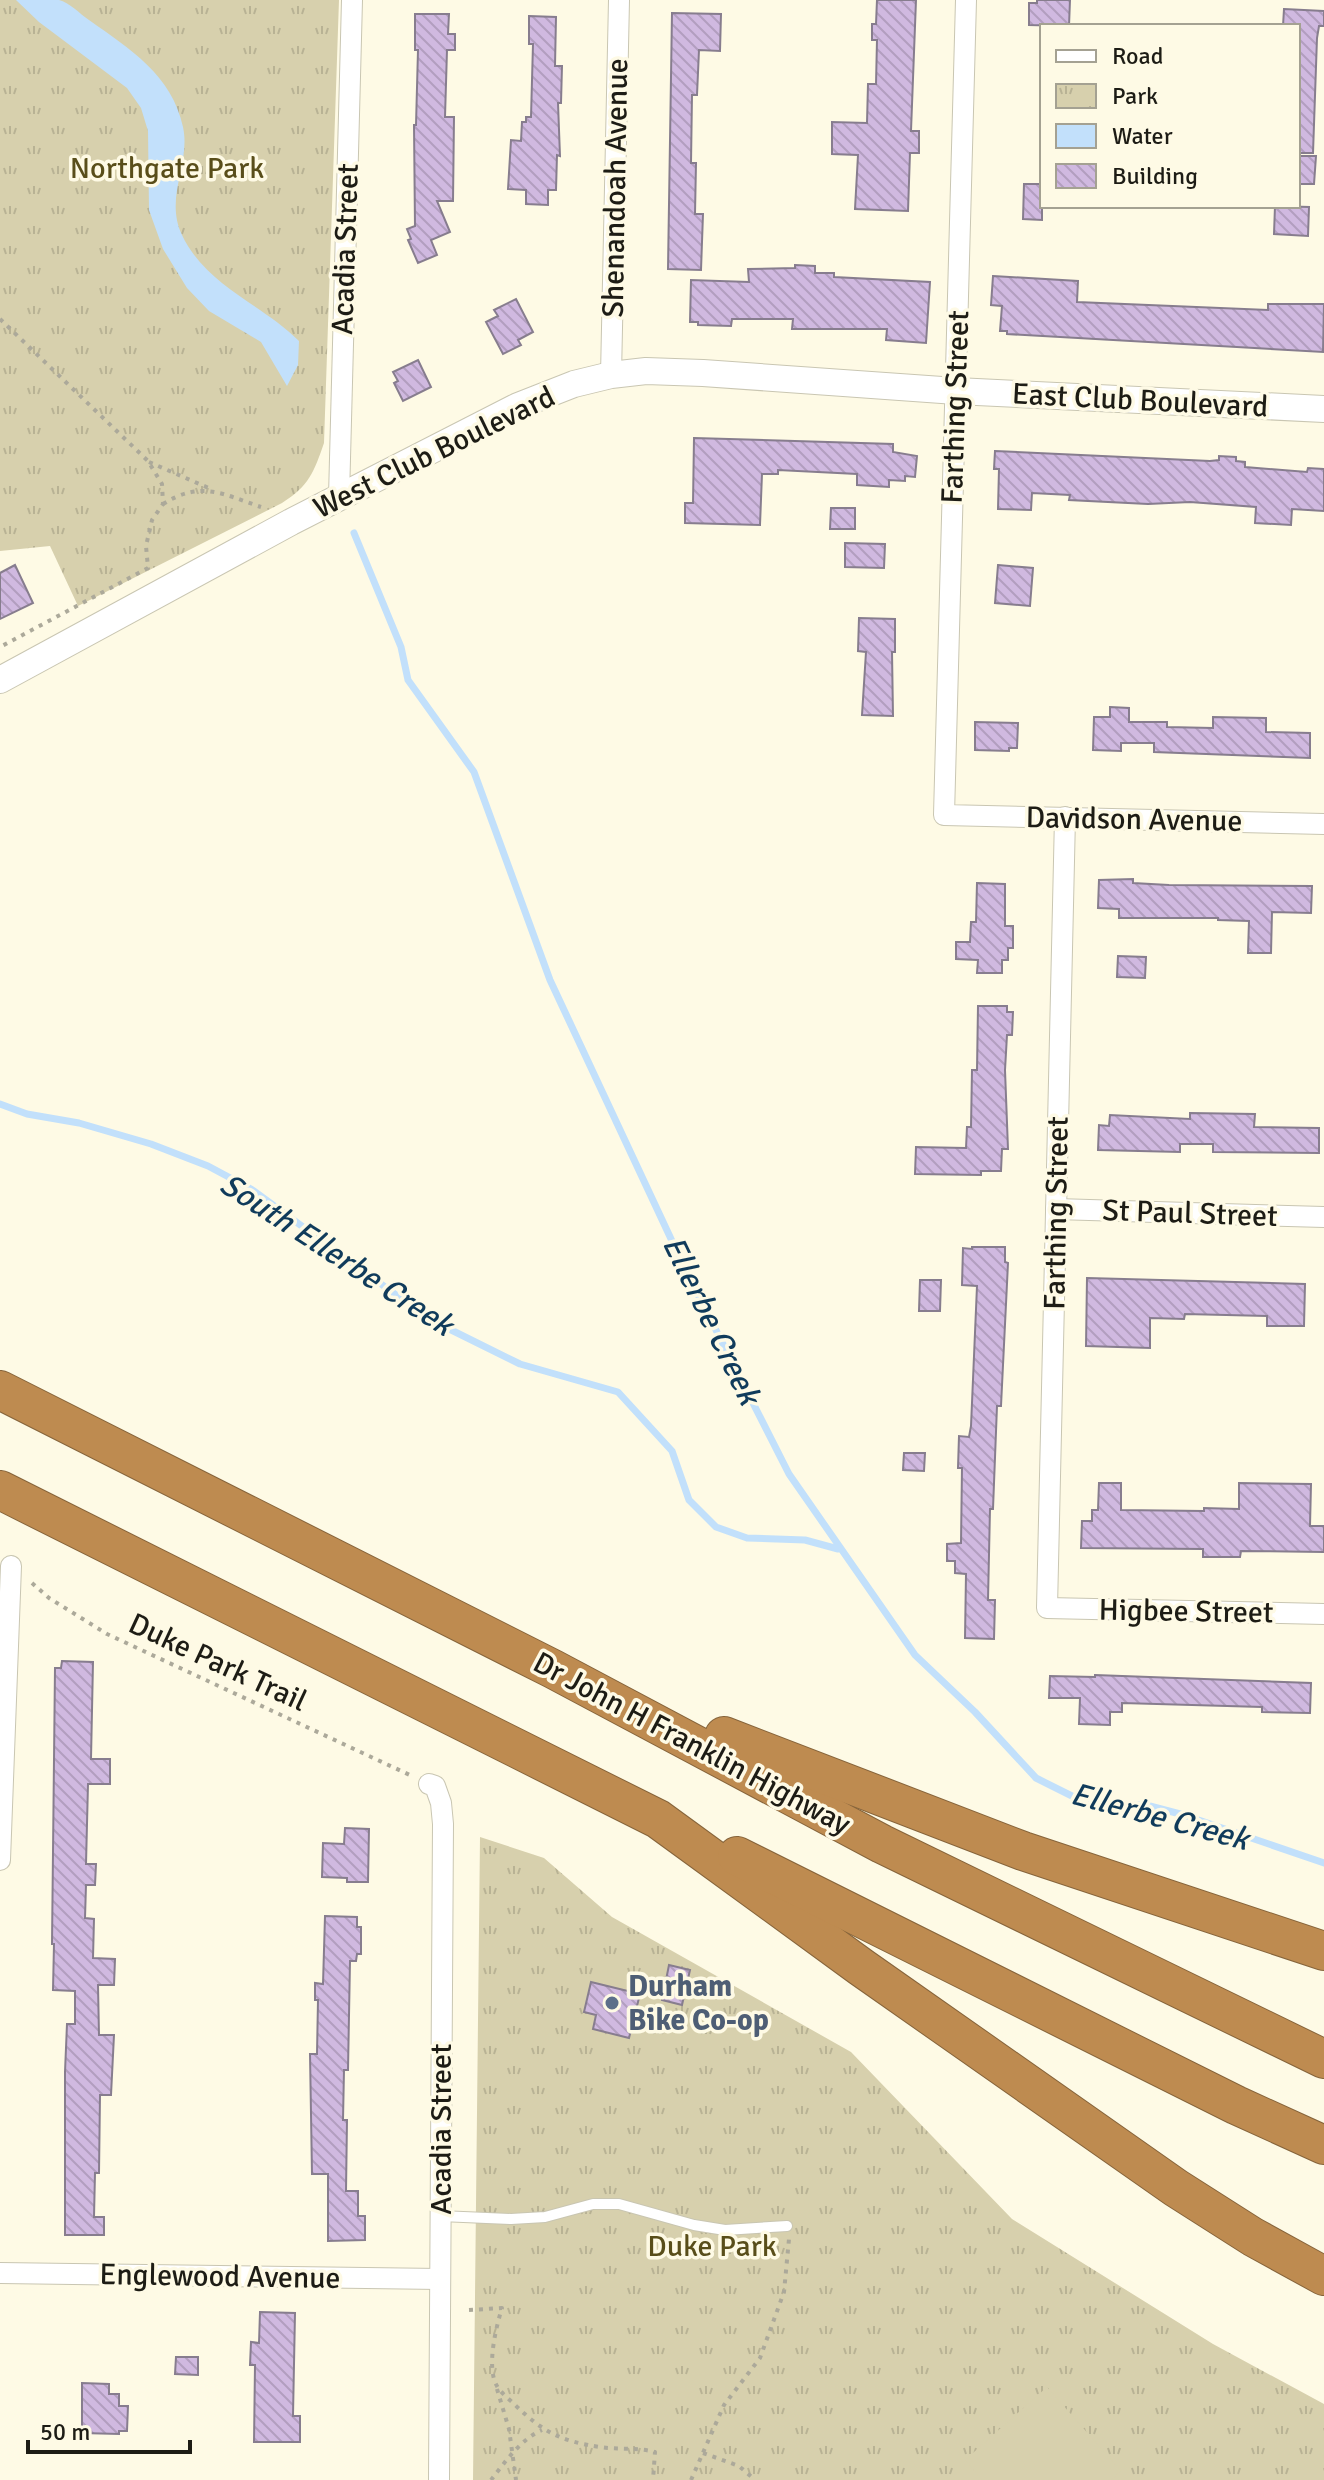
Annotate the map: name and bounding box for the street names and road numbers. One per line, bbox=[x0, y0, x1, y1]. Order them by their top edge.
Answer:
street label: Shenandoah Avenue bbox=[595, 58, 636, 318]
street label: Acadia Street bbox=[324, 163, 367, 335]
street label: Farthing Street bbox=[934, 310, 977, 504]
street label: East Club Boulevard bbox=[1011, 375, 1269, 426]
street label: West Club Boulevard bbox=[308, 378, 561, 527]
street label: Davidson Avenue bbox=[1025, 799, 1243, 840]
street label: Farthing Street bbox=[1036, 1116, 1077, 1310]
street label: St Paul Street bbox=[1102, 1192, 1278, 1235]
street label: Higbee Street bbox=[1098, 1591, 1274, 1632]
street label: Duke Park Trail bbox=[123, 1605, 313, 1720]
street label: Dr John H Franklin Highway bbox=[527, 1644, 857, 1843]
street label: Acadia Street bbox=[423, 2043, 460, 2215]
street label: Englewood Avenue bbox=[99, 2256, 341, 2297]

